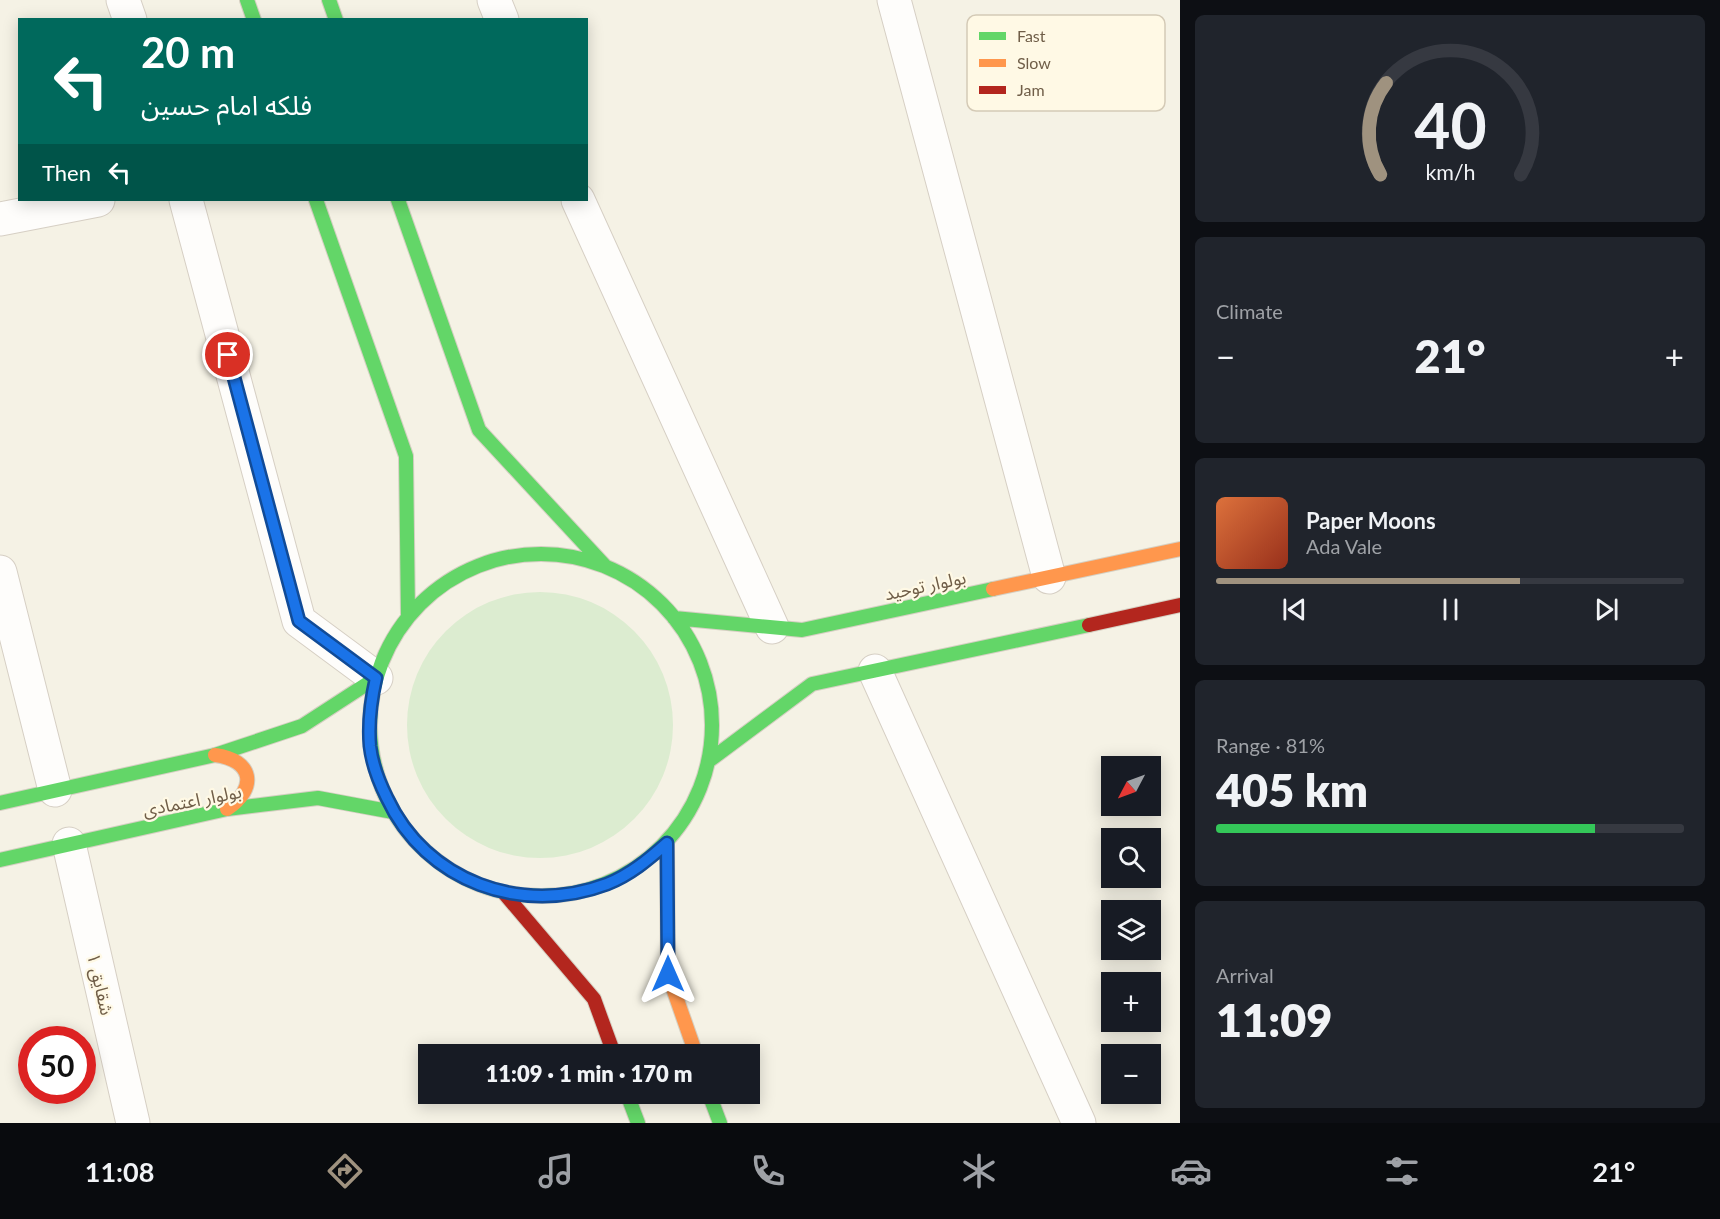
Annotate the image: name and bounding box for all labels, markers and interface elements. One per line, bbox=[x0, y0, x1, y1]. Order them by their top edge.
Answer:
legend bbox=[967, 15, 1165, 111]
text: Fast bbox=[1017, 26, 1046, 45]
text: 20 m bbox=[141, 27, 235, 77]
icon: left bbox=[42, 42, 120, 120]
text: Slow bbox=[1017, 53, 1051, 72]
text: Jam bbox=[1017, 80, 1045, 99]
text: 40 bbox=[1414, 87, 1486, 162]
text: فلکه امام حسین bbox=[141, 88, 312, 121]
icon: left bbox=[103, 156, 136, 189]
text: Then bbox=[42, 159, 91, 186]
text: km/h bbox=[1425, 160, 1475, 186]
text: Climate bbox=[1216, 299, 1283, 323]
pin bbox=[202, 329, 253, 380]
text: 21° bbox=[1415, 329, 1485, 383]
text: − bbox=[1216, 336, 1235, 376]
text: + bbox=[1665, 336, 1684, 376]
icon: arrive bbox=[211, 338, 244, 371]
text: Paper Moons bbox=[1306, 507, 1436, 534]
text: Ada Vale bbox=[1306, 534, 1382, 558]
street label: بولوار توحید bbox=[882, 566, 968, 605]
icon: previous bbox=[1278, 593, 1311, 626]
icon: pause bbox=[1434, 593, 1467, 626]
icon: next bbox=[1590, 593, 1623, 626]
text: Range · 81% bbox=[1216, 733, 1325, 757]
north arrow bbox=[1101, 756, 1161, 816]
map controls bbox=[1101, 756, 1161, 1104]
text: 405 km bbox=[1216, 763, 1368, 817]
street label: بولوار اعتمادی bbox=[141, 780, 243, 821]
button: search bbox=[1101, 828, 1161, 888]
button: layers bbox=[1101, 900, 1161, 960]
position arrow bbox=[636, 942, 700, 1006]
street label: شقایق ۱ bbox=[82, 951, 119, 1017]
text: Arrival bbox=[1216, 963, 1274, 987]
button: + bbox=[1101, 972, 1161, 1032]
text: 11:09 bbox=[1216, 993, 1332, 1047]
speed limit sign: 50 bbox=[18, 1026, 96, 1104]
button: − bbox=[1101, 1044, 1161, 1104]
text: 11:09 · 1 min · 170 m bbox=[486, 1060, 692, 1087]
icon: directions bbox=[324, 1150, 366, 1192]
icon: music bbox=[535, 1150, 577, 1192]
icon: phone bbox=[747, 1150, 789, 1192]
icon: climate bbox=[958, 1150, 1000, 1192]
icon: car bbox=[1170, 1150, 1212, 1192]
icon: filters bbox=[1381, 1150, 1423, 1192]
text: 11:08 bbox=[85, 1155, 154, 1188]
text: 21° bbox=[1593, 1155, 1635, 1188]

